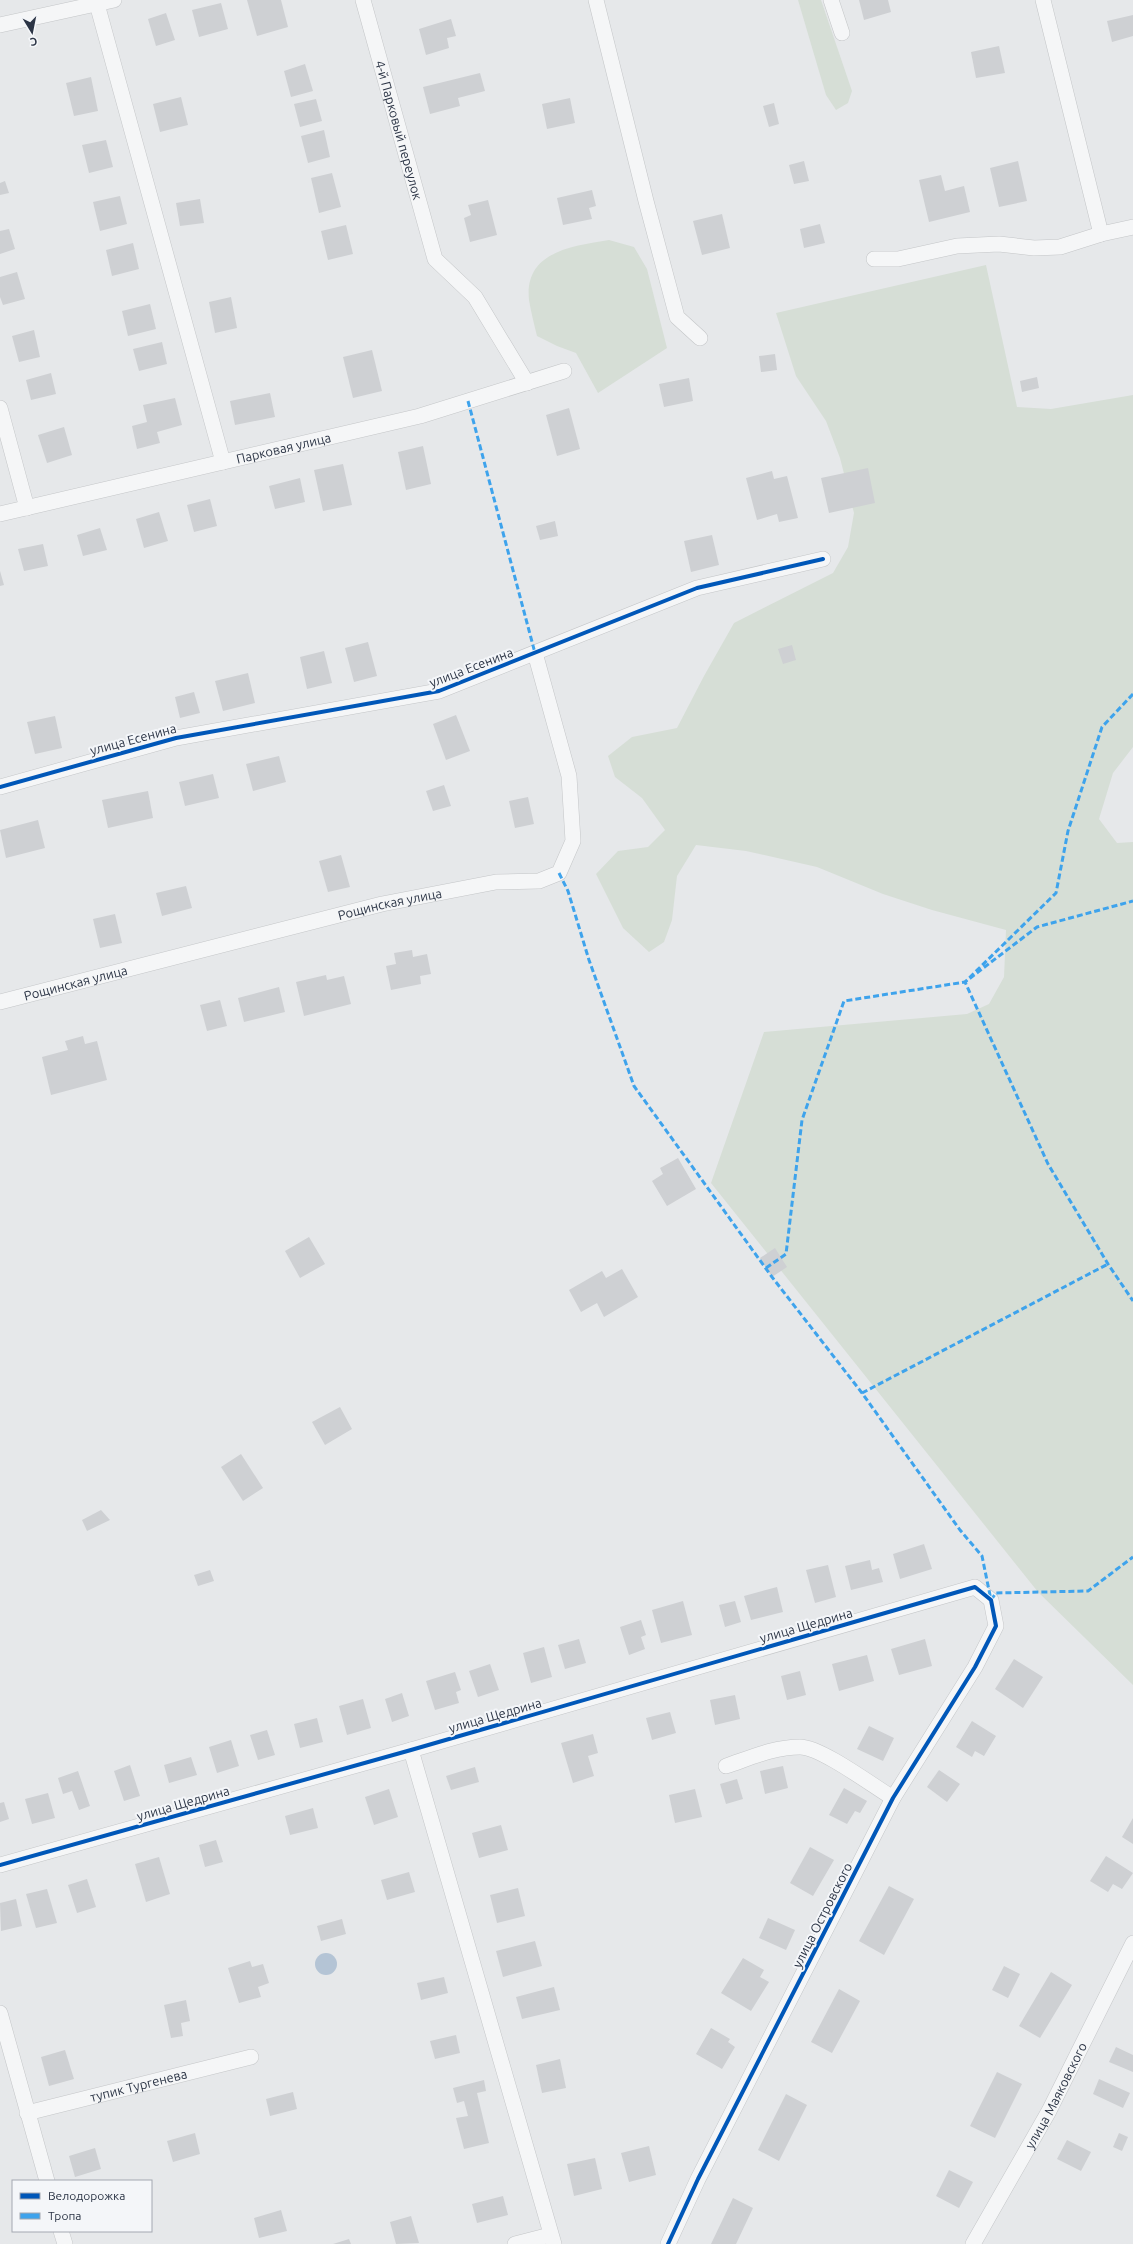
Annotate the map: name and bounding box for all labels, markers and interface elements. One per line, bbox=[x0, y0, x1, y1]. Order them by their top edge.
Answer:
north arrow bbox=[12, 12, 52, 52]
text: С bbox=[29, 35, 38, 48]
street label: 4-й Парковый переулок bbox=[373, 59, 425, 202]
street label: Парковая улица bbox=[235, 430, 332, 466]
street label: улица Есенина bbox=[427, 645, 515, 689]
street label: улица Есенина bbox=[88, 721, 178, 757]
street label: Рощинская улица bbox=[336, 886, 443, 922]
street label: Рощинская улица bbox=[22, 963, 129, 1003]
street label: улица Щедрина bbox=[758, 1605, 854, 1645]
street label: улица Щедрина bbox=[447, 1695, 543, 1735]
street label: улица Щедрина bbox=[135, 1783, 231, 1823]
street label: улица Островского bbox=[789, 1860, 855, 1970]
street label: улица Маяковского bbox=[1022, 2040, 1089, 2151]
street label: тупик Тургенева bbox=[89, 2066, 188, 2104]
legend bbox=[12, 2180, 152, 2232]
text: Велодорожка bbox=[48, 2189, 125, 2202]
text: Тропа bbox=[48, 2209, 81, 2222]

